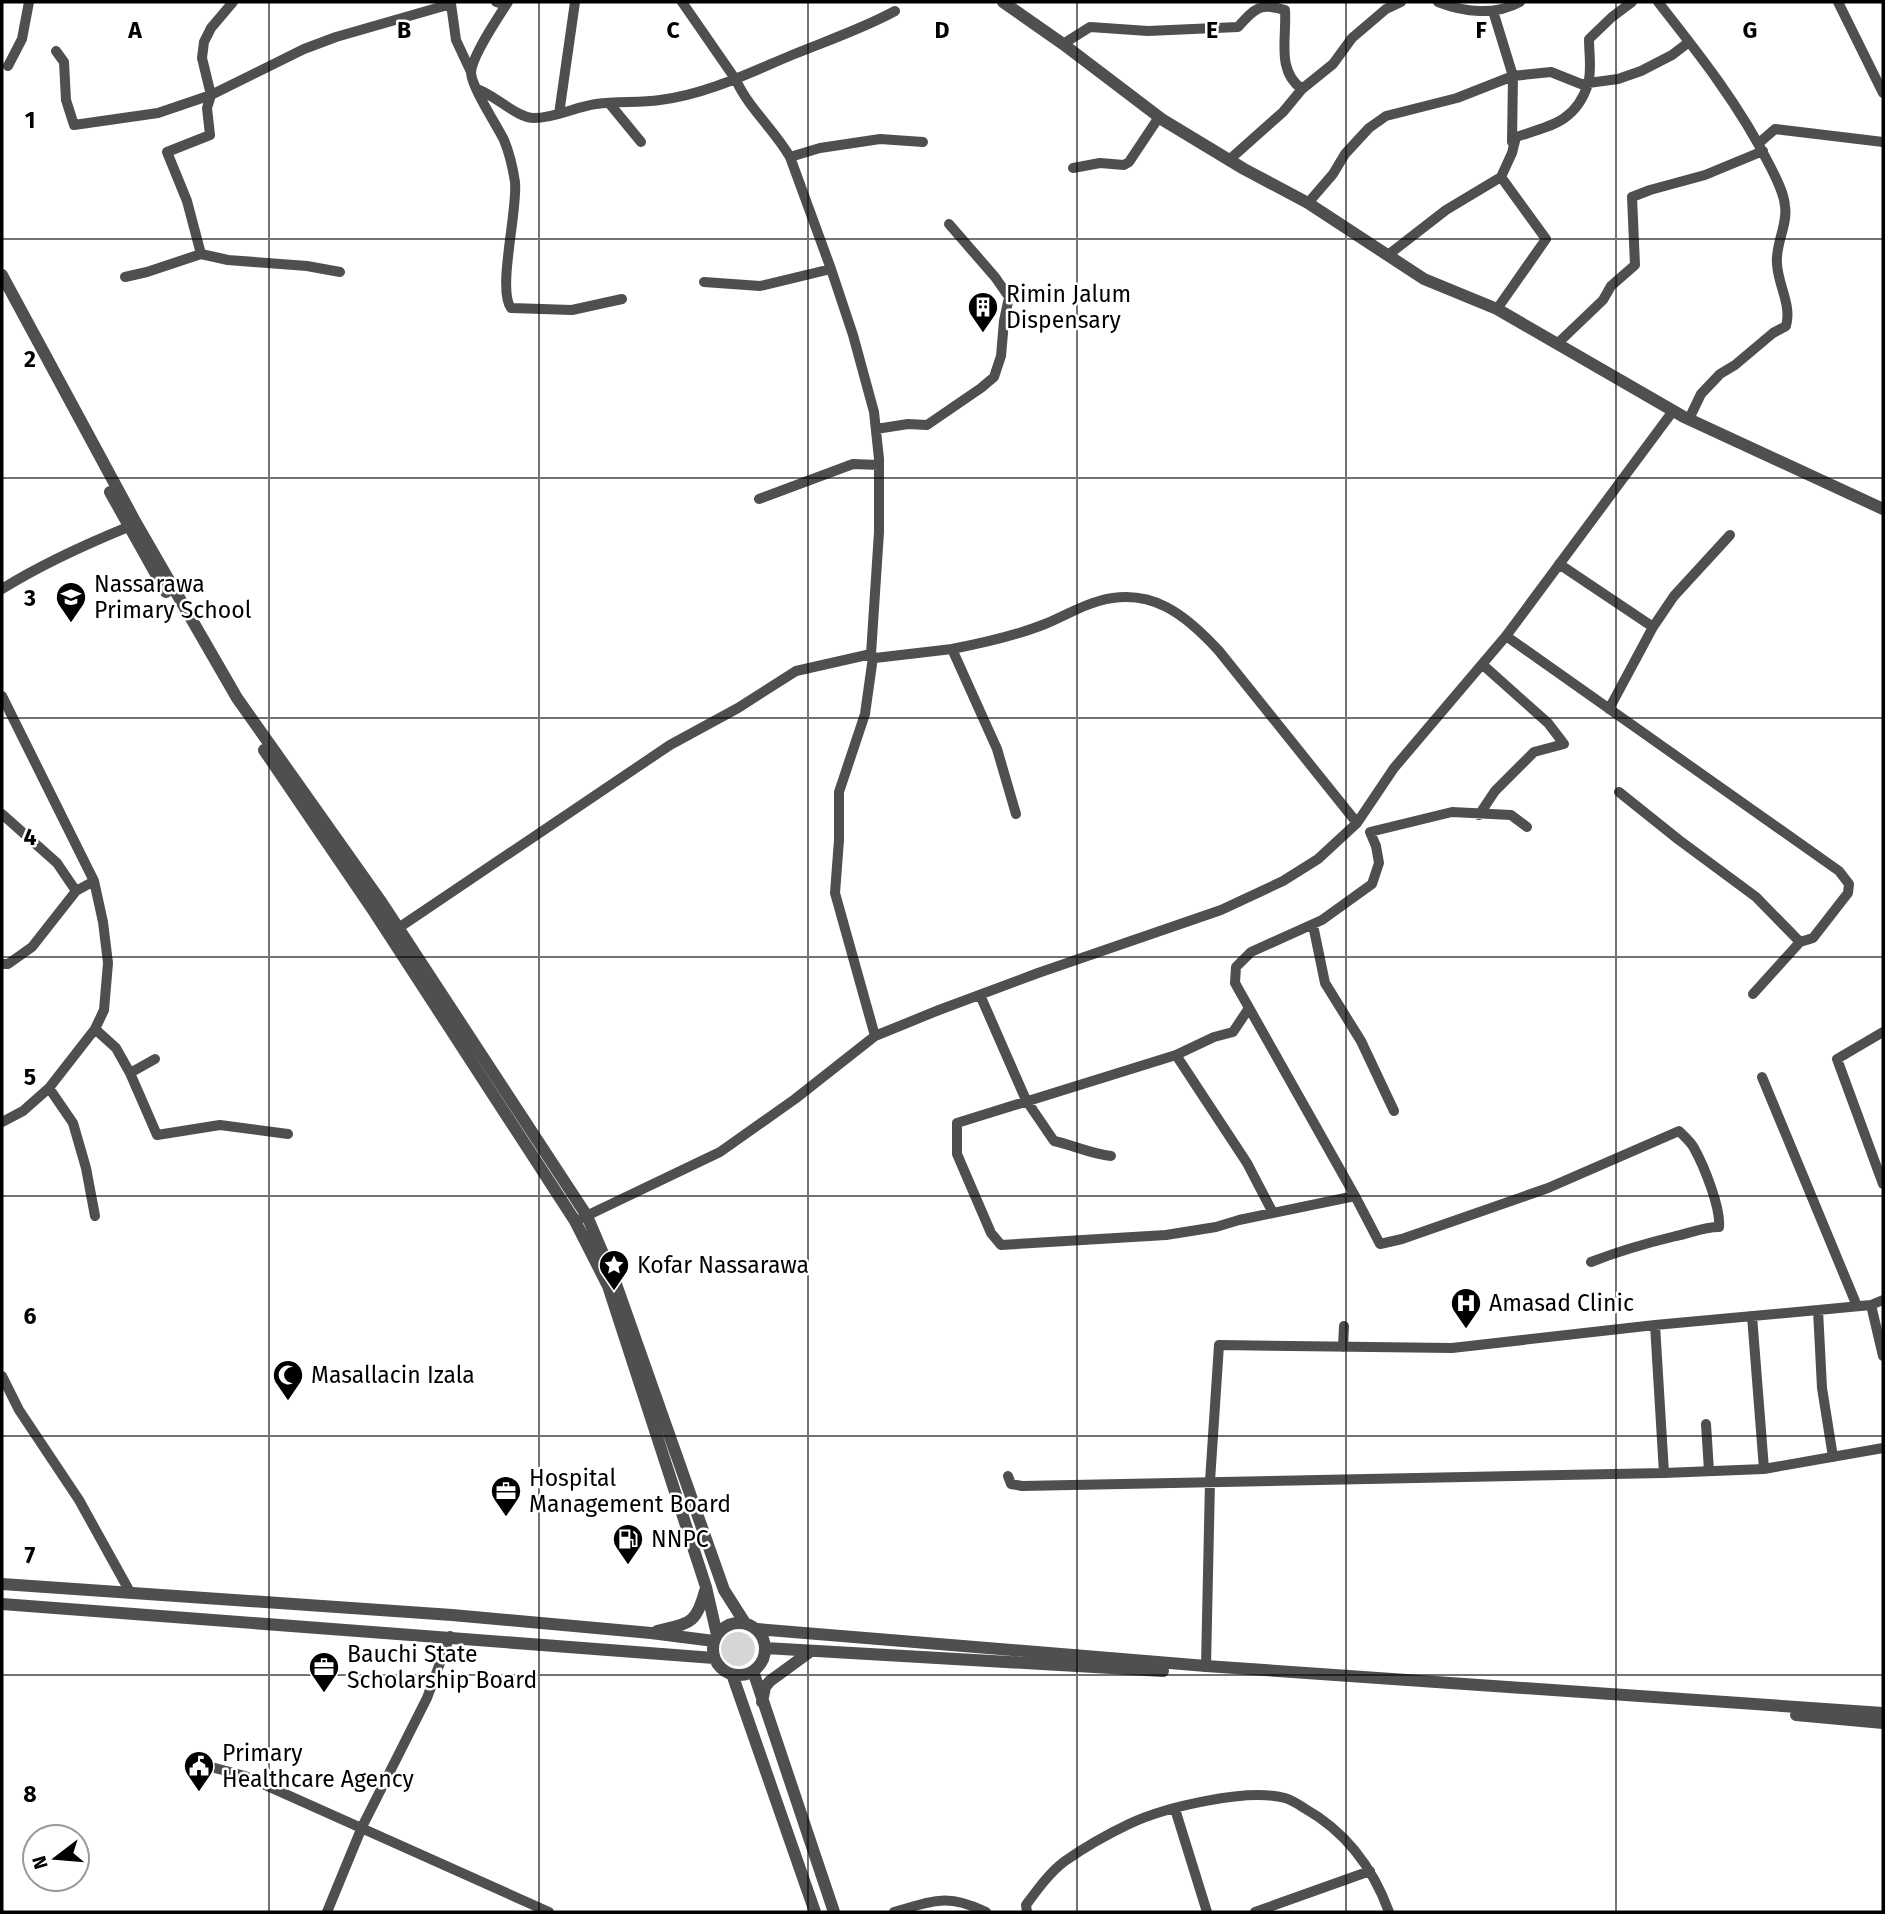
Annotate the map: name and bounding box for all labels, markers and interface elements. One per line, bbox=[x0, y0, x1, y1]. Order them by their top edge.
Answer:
text: A bbox=[127, 16, 142, 44]
text: B bbox=[397, 16, 411, 44]
text: C bbox=[666, 16, 680, 44]
text: D bbox=[935, 16, 950, 44]
text: E bbox=[1206, 16, 1218, 44]
text: F bbox=[1475, 16, 1487, 44]
text: G bbox=[1743, 16, 1757, 44]
text: 1 bbox=[25, 106, 35, 134]
place label: Rimin Jalum Dispensary bbox=[1006, 280, 1131, 334]
building icon: Rimin Jalum Dispensary bbox=[966, 290, 1000, 334]
text: 2 bbox=[24, 345, 36, 373]
place label: Nassarawa Primary School bbox=[94, 570, 252, 624]
school or university icon: Nassarawa Primary School bbox=[54, 580, 88, 624]
text: 3 bbox=[23, 584, 36, 612]
text: 4 bbox=[24, 823, 37, 851]
text: 5 bbox=[24, 1063, 36, 1091]
place icon: Kofar Nassarawa bbox=[597, 1248, 631, 1292]
place label: Kofar Nassarawa bbox=[637, 1251, 809, 1279]
hospital icon: Amasad Clinic bbox=[1449, 1286, 1483, 1330]
place label: Amasad Clinic bbox=[1489, 1289, 1634, 1317]
text: 6 bbox=[24, 1302, 37, 1330]
mosque icon: Masallacin Izala bbox=[271, 1358, 305, 1402]
place label: Masallacin Izala bbox=[311, 1361, 475, 1389]
place label: Hospital Management Board bbox=[529, 1464, 731, 1518]
office icon: Hospital Management Board bbox=[489, 1474, 523, 1518]
fuel station icon: NNPC bbox=[611, 1522, 645, 1566]
place label: NNPC bbox=[651, 1525, 709, 1553]
text: 7 bbox=[25, 1541, 36, 1569]
place label: Bauchi State Scholarship Board bbox=[347, 1640, 537, 1694]
office icon: Bauchi State Scholarship Board bbox=[307, 1650, 341, 1694]
place label: Primary Healthcare Agency bbox=[222, 1739, 415, 1793]
public building icon: Primary Healthcare Agency bbox=[182, 1749, 216, 1793]
text: 8 bbox=[23, 1780, 37, 1808]
north arrow bbox=[21, 1823, 91, 1893]
text: N bbox=[27, 1853, 53, 1872]

